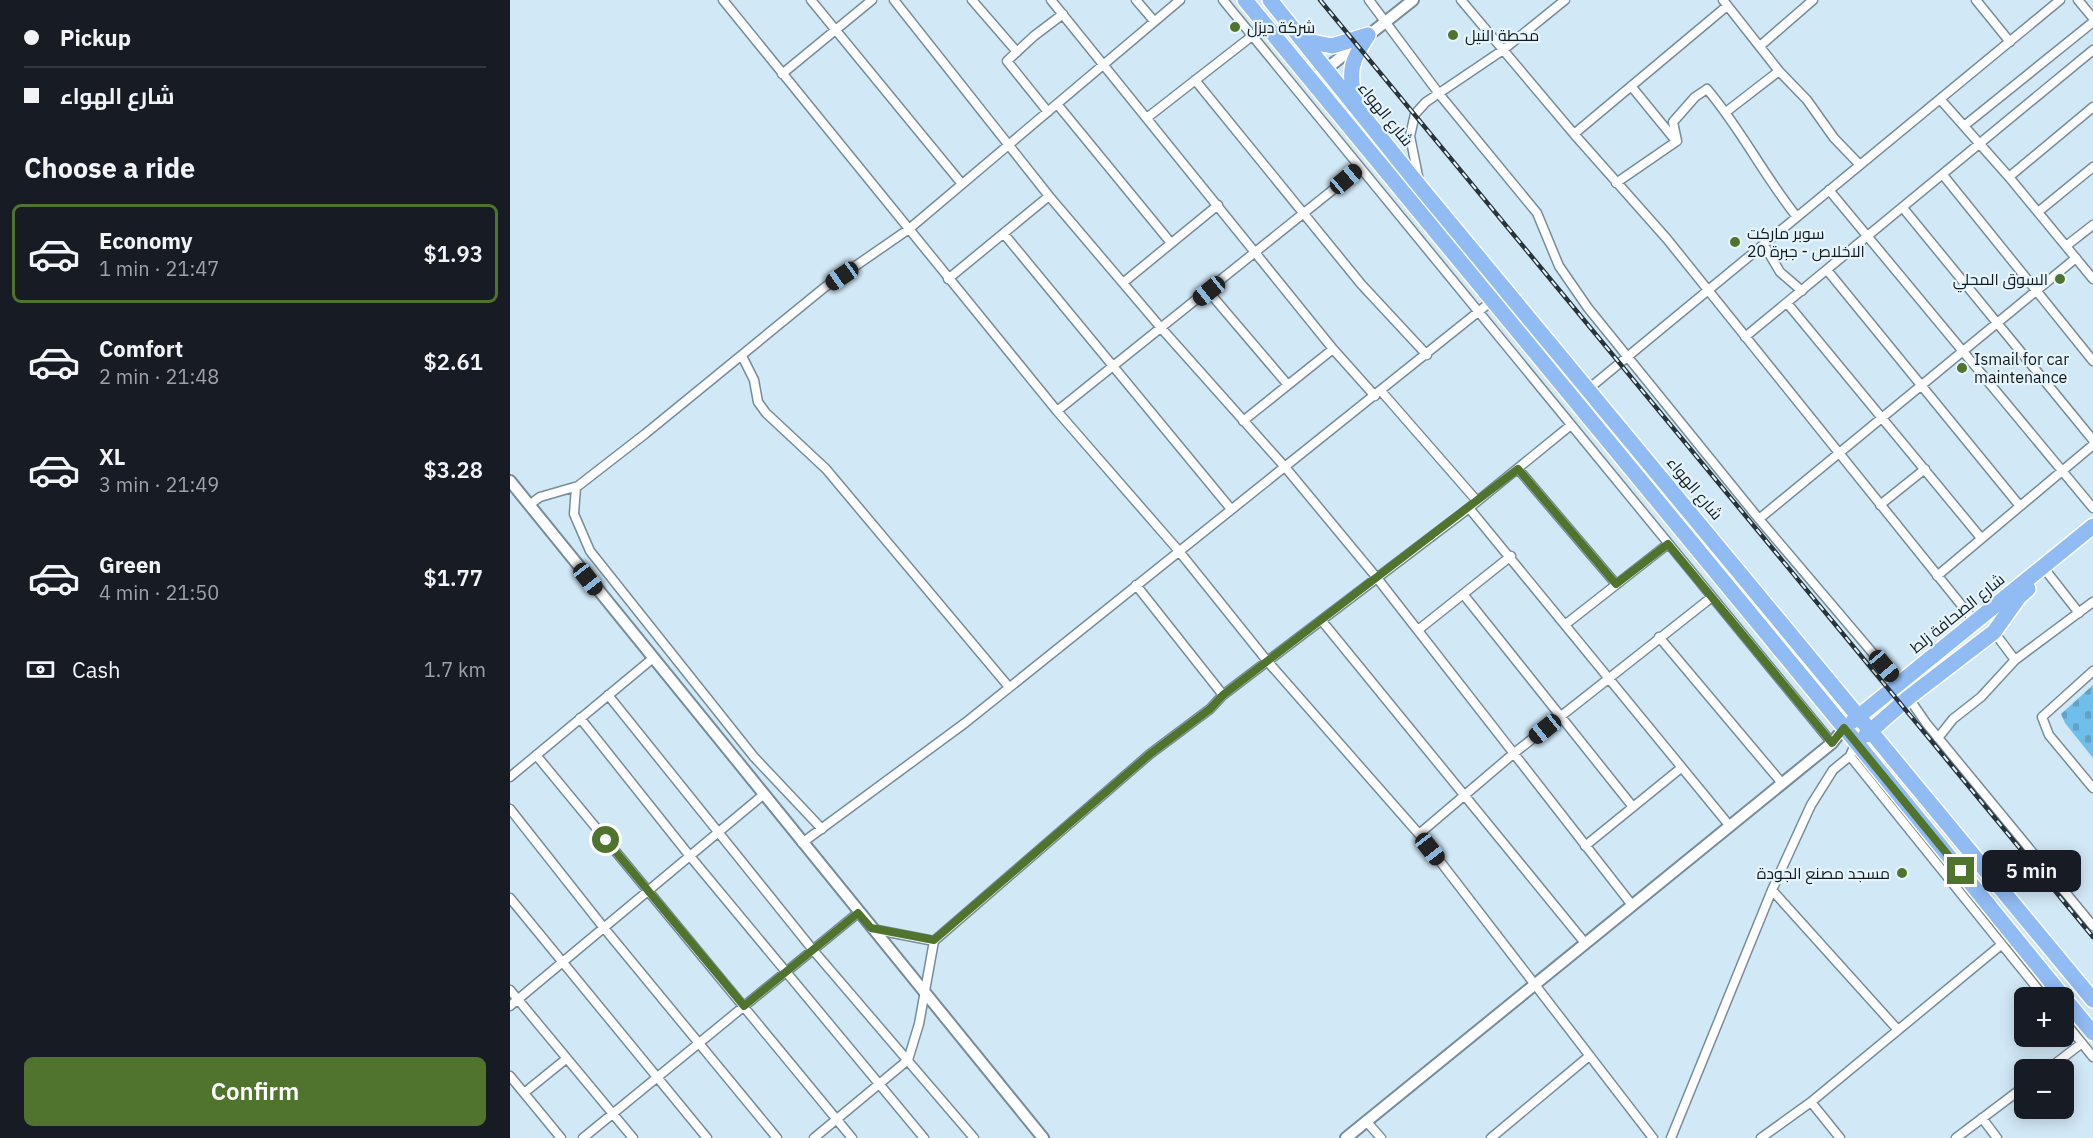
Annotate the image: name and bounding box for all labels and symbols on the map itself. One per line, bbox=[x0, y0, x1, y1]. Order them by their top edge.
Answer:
place label: شركة ديزل bbox=[1247, 17, 1315, 38]
marker: شركة ديزل bbox=[1228, 20, 1242, 34]
place label: محطة النيل bbox=[1465, 25, 1539, 46]
marker: محطة النيل bbox=[1446, 28, 1460, 42]
street label: شارع الهواء bbox=[1353, 78, 1418, 151]
car bbox=[1326, 161, 1366, 197]
place label: سوبر ماركت الاخلاص - جبرة 20 bbox=[1747, 223, 1865, 262]
marker: سوبر ماركت الاخلاص - جبرة 20 bbox=[1728, 235, 1742, 249]
car bbox=[822, 258, 862, 294]
place label: السوق المحلي bbox=[1953, 269, 2048, 293]
marker: السوق المحلي bbox=[2053, 272, 2067, 286]
car bbox=[1189, 273, 1229, 309]
place label: Ismail for car maintenance bbox=[1974, 349, 2069, 387]
marker: Ismail for car maintenance bbox=[1955, 361, 1969, 375]
street label: شارع الهواء bbox=[1661, 452, 1727, 525]
car bbox=[570, 559, 606, 599]
street label: شارع الصحافة زلط bbox=[1906, 569, 2009, 659]
car bbox=[1866, 646, 1902, 686]
car bbox=[1525, 711, 1565, 747]
route start bbox=[592, 826, 619, 853]
car bbox=[1412, 829, 1448, 869]
callout: 5 min bbox=[1982, 850, 2081, 892]
route end bbox=[1947, 857, 1974, 884]
place label: مسجد مصنع الجودة bbox=[1757, 863, 1890, 885]
marker: مسجد مصنع الجودة bbox=[1895, 866, 1909, 880]

